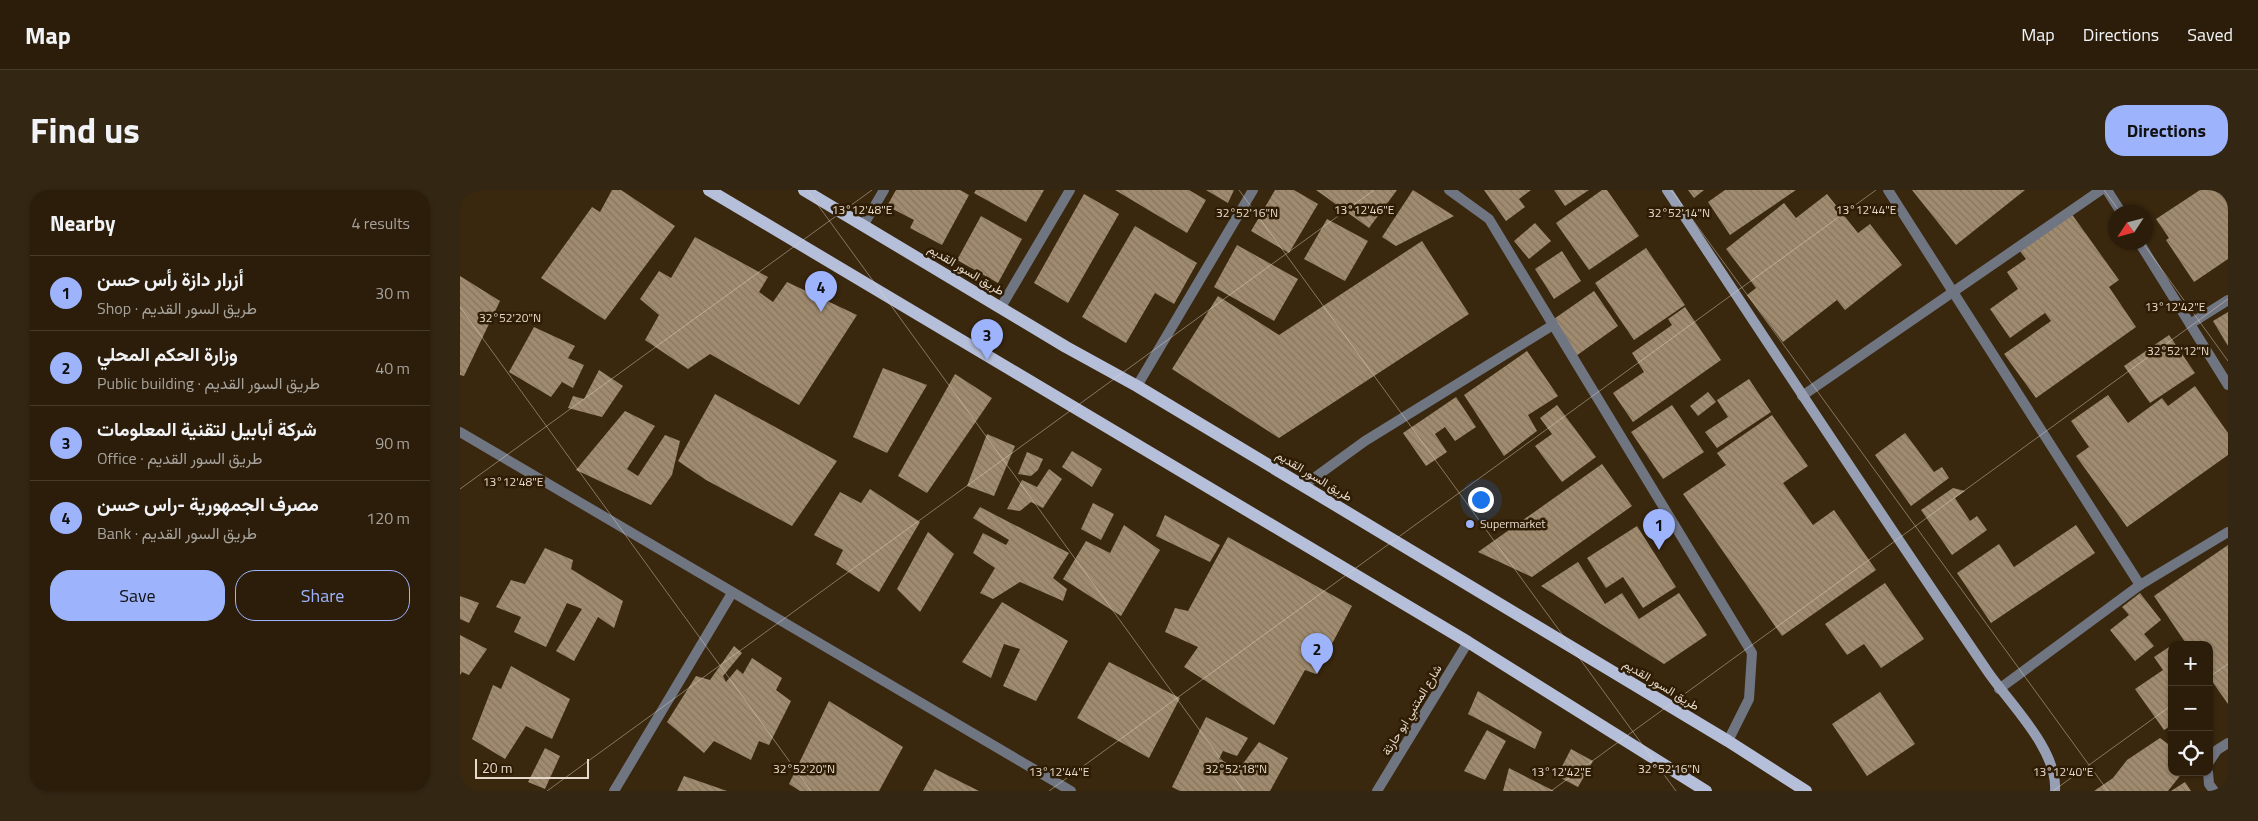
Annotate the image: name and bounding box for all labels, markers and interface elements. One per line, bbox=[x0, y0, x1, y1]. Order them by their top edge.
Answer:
text: Map bbox=[25, 17, 71, 53]
text: Map bbox=[2021, 21, 2055, 48]
text: Directions bbox=[2083, 21, 2159, 48]
text: Saved bbox=[2187, 21, 2233, 48]
text: Find us bbox=[30, 103, 140, 157]
button: Directions bbox=[2105, 105, 2228, 156]
text: 13°12'48"E bbox=[832, 200, 893, 219]
text: 13°12'46"E bbox=[1334, 200, 1395, 219]
text: 13°12'44"E bbox=[1836, 200, 1897, 219]
text: 32°52'16"N bbox=[1216, 203, 1278, 222]
text: 32°52'14"N bbox=[1648, 203, 1710, 222]
north arrow bbox=[2108, 205, 2153, 250]
text: Nearby bbox=[50, 207, 115, 239]
text: 4 results bbox=[351, 211, 410, 235]
street label: طريق السور القديم bbox=[924, 239, 1008, 300]
text: أزرار دازة رأس حسن bbox=[97, 264, 244, 293]
pin: 4 bbox=[805, 271, 837, 312]
text: 1 bbox=[62, 281, 70, 305]
text: 30 m bbox=[375, 281, 410, 305]
text: Shop · طريق السور القديم bbox=[97, 296, 257, 320]
text: 13°12'42"E bbox=[2145, 297, 2206, 316]
text: 32°52'20"N bbox=[479, 308, 541, 327]
pin: 3 bbox=[971, 319, 1003, 360]
text: وزارة الحكم المحلي bbox=[97, 339, 238, 368]
text: 32°52'12"N bbox=[2147, 341, 2209, 360]
text: 2 bbox=[62, 356, 70, 380]
text: 40 m bbox=[375, 356, 410, 380]
text: Public building · طريق السور القديم bbox=[97, 371, 320, 395]
text: شركة أبابيل لتقنية المعلومات bbox=[97, 414, 317, 443]
text: 3 bbox=[62, 431, 70, 455]
text: 90 m bbox=[375, 431, 410, 455]
street label: طريق السور القديم bbox=[1272, 445, 1356, 506]
text: Office · طريق السور القديم bbox=[97, 446, 262, 470]
text: 13°12'48"E bbox=[483, 472, 544, 491]
your location bbox=[1468, 487, 1494, 513]
text: مصرف الجمهورية -راس حسن bbox=[97, 489, 319, 518]
text: 4 bbox=[62, 506, 70, 530]
text: 120 m bbox=[366, 506, 410, 530]
pin: 1 bbox=[1643, 509, 1675, 550]
place label: Supermarket bbox=[1480, 514, 1546, 533]
marker: Supermarket bbox=[1464, 518, 1476, 530]
text: Bank · طريق السور القديم bbox=[97, 521, 257, 545]
button: Save bbox=[50, 570, 225, 621]
button: Share bbox=[235, 570, 410, 621]
pin: 2 bbox=[1301, 633, 1333, 674]
map controls bbox=[2168, 641, 2213, 776]
button: + bbox=[2168, 641, 2213, 686]
street label: طريق السور القديم bbox=[1619, 654, 1703, 715]
street label: شارع المتنبي ابو حارثة bbox=[1377, 661, 1447, 759]
button: − bbox=[2168, 686, 2213, 731]
button: locate bbox=[2168, 731, 2213, 776]
scale bar bbox=[475, 756, 589, 779]
text: 20 m bbox=[482, 757, 512, 778]
text: 32°52'20"N bbox=[773, 759, 835, 778]
text: 32°52'18"N bbox=[1205, 759, 1267, 778]
text: 32°52'16"N bbox=[1638, 759, 1700, 778]
text: 13°12'44"E bbox=[1029, 762, 1090, 781]
text: 13°12'42"E bbox=[1531, 762, 1592, 781]
text: 13°12'40"E bbox=[2033, 762, 2094, 781]

